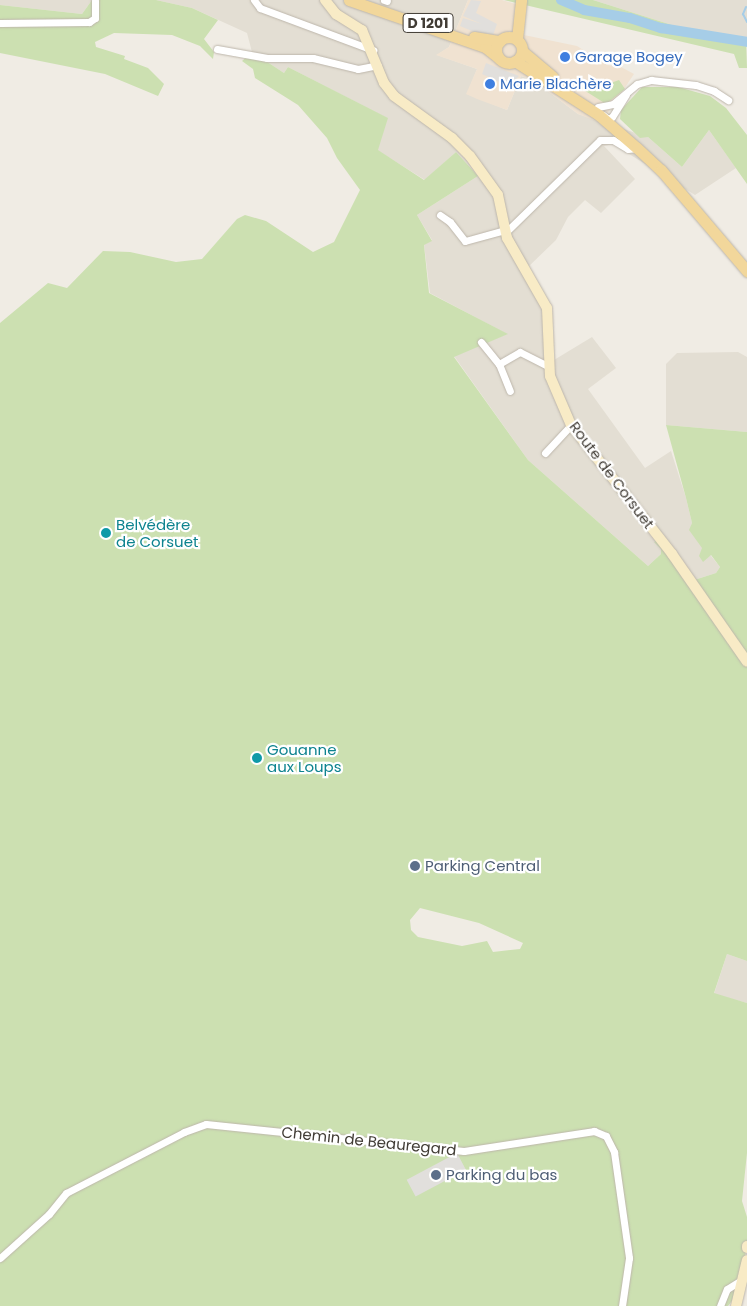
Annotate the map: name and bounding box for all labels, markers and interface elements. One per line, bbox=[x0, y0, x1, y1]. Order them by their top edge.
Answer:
road number: D 1201 bbox=[402, 12, 454, 34]
place label: Garage Bogey bbox=[575, 48, 683, 66]
marker: Garage Bogey bbox=[559, 51, 571, 63]
place label: Marie Blachère bbox=[500, 75, 612, 93]
marker: Marie Blachère bbox=[484, 78, 496, 90]
street label: Route de Corsuet bbox=[566, 418, 658, 532]
place label: Belvédère de Corsuet bbox=[116, 515, 198, 550]
marker: Belvédère de Corsuet bbox=[100, 527, 112, 539]
place label: Gouanne aux Loups bbox=[267, 740, 342, 775]
marker: Gouanne aux Loups bbox=[251, 752, 263, 764]
place label: Parking Central bbox=[425, 857, 540, 875]
marker: Parking Central bbox=[409, 860, 421, 872]
street label: Chemin de Beauregard bbox=[281, 1123, 457, 1159]
place label: Parking du bas bbox=[446, 1166, 557, 1184]
marker: Parking du bas bbox=[430, 1169, 442, 1181]

